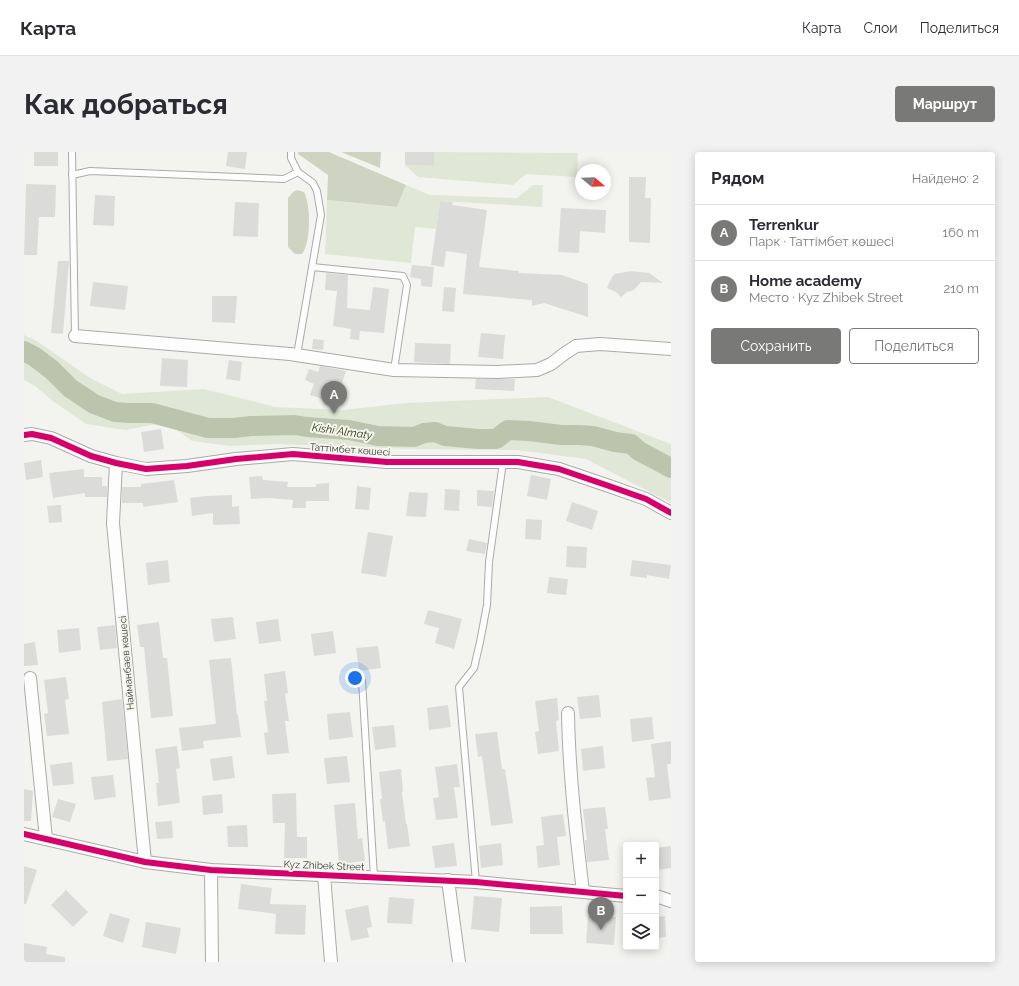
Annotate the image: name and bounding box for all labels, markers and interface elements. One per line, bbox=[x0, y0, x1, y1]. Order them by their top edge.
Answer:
text: Карта bbox=[20, 17, 76, 39]
text: Карта bbox=[802, 20, 841, 36]
text: Слои bbox=[863, 20, 898, 36]
text: Поделиться bbox=[920, 20, 999, 36]
button: Маршрут bbox=[895, 86, 995, 122]
text: Как добраться bbox=[24, 88, 228, 121]
north arrow bbox=[575, 164, 611, 200]
text: Рядом bbox=[711, 168, 764, 188]
text: Найдено: 2 bbox=[912, 171, 979, 186]
text: Terrenkur bbox=[749, 216, 819, 234]
text: A bbox=[720, 225, 728, 240]
text: 160 m bbox=[942, 225, 979, 240]
text: Парк · Таттімбет көшесі bbox=[749, 234, 894, 249]
text: Home academy bbox=[749, 272, 862, 290]
text: B bbox=[720, 281, 728, 296]
text: 210 m bbox=[943, 281, 979, 296]
text: Место · Kyz Zhibek Street bbox=[749, 290, 903, 305]
button: Сохранить bbox=[711, 328, 841, 364]
button: Поделиться bbox=[849, 328, 979, 364]
pin: A bbox=[321, 381, 347, 414]
water label: Kіshі Almaty bbox=[311, 421, 373, 442]
street label: Таттімбет көшесі bbox=[309, 441, 391, 458]
street label: Найманбаев көшесі bbox=[117, 615, 136, 711]
your location bbox=[345, 668, 365, 688]
map controls bbox=[623, 842, 659, 950]
button: + bbox=[623, 842, 659, 878]
street label: Kyz Zhibek Street bbox=[283, 859, 365, 872]
button: − bbox=[623, 878, 659, 914]
pin: B bbox=[588, 897, 614, 930]
button: layers bbox=[623, 914, 659, 950]

